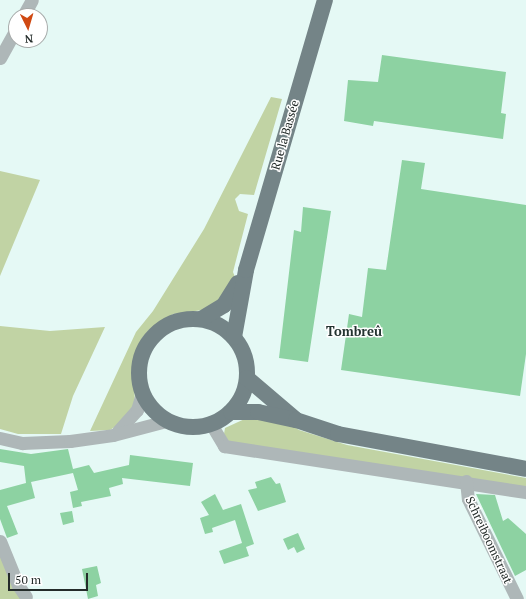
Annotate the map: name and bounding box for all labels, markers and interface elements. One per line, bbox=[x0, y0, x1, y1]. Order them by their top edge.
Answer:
north arrow bbox=[8, 8, 48, 48]
text: N bbox=[24, 32, 34, 46]
street label: Rue la Bassée bbox=[268, 98, 302, 172]
district label: Tombreû bbox=[326, 323, 382, 339]
street label: Schreiboomstraat bbox=[463, 494, 515, 586]
scale bar bbox=[10, 565, 90, 591]
text: 50 m bbox=[15, 572, 41, 587]

